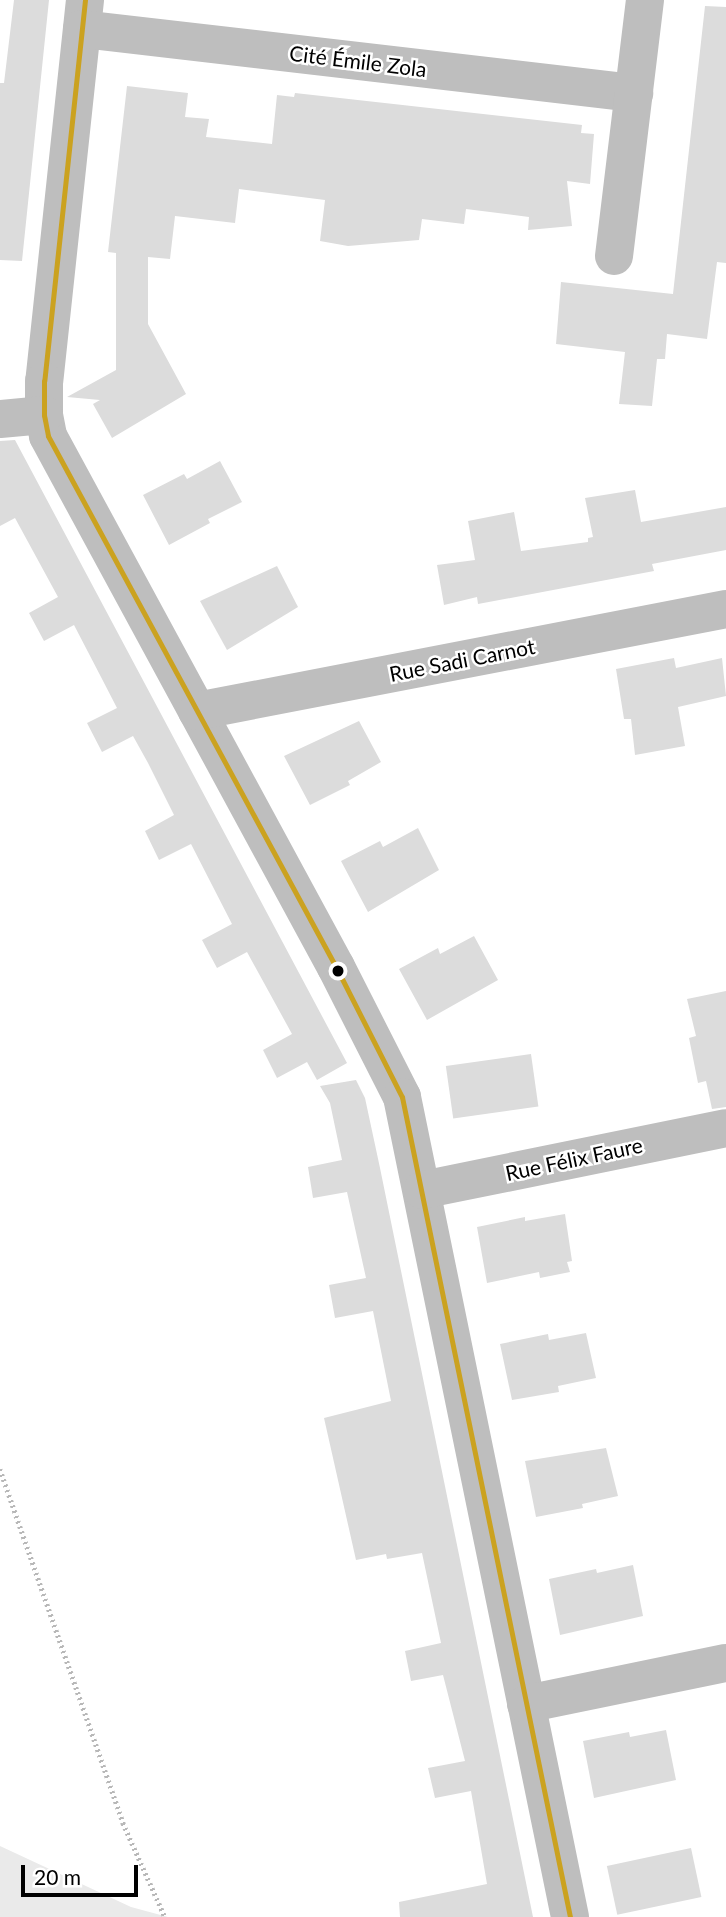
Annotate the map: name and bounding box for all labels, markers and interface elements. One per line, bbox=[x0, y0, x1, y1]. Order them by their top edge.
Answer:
street label: Cité Émile Zola bbox=[288, 40, 428, 82]
street label: Rue Sadi Carnot bbox=[387, 634, 537, 686]
unlabelled marker bbox=[331, 964, 345, 978]
street label: Rue Félix Faure bbox=[503, 1132, 645, 1186]
scale bar bbox=[24, 1850, 142, 1894]
text: 20 m bbox=[34, 1864, 81, 1889]

